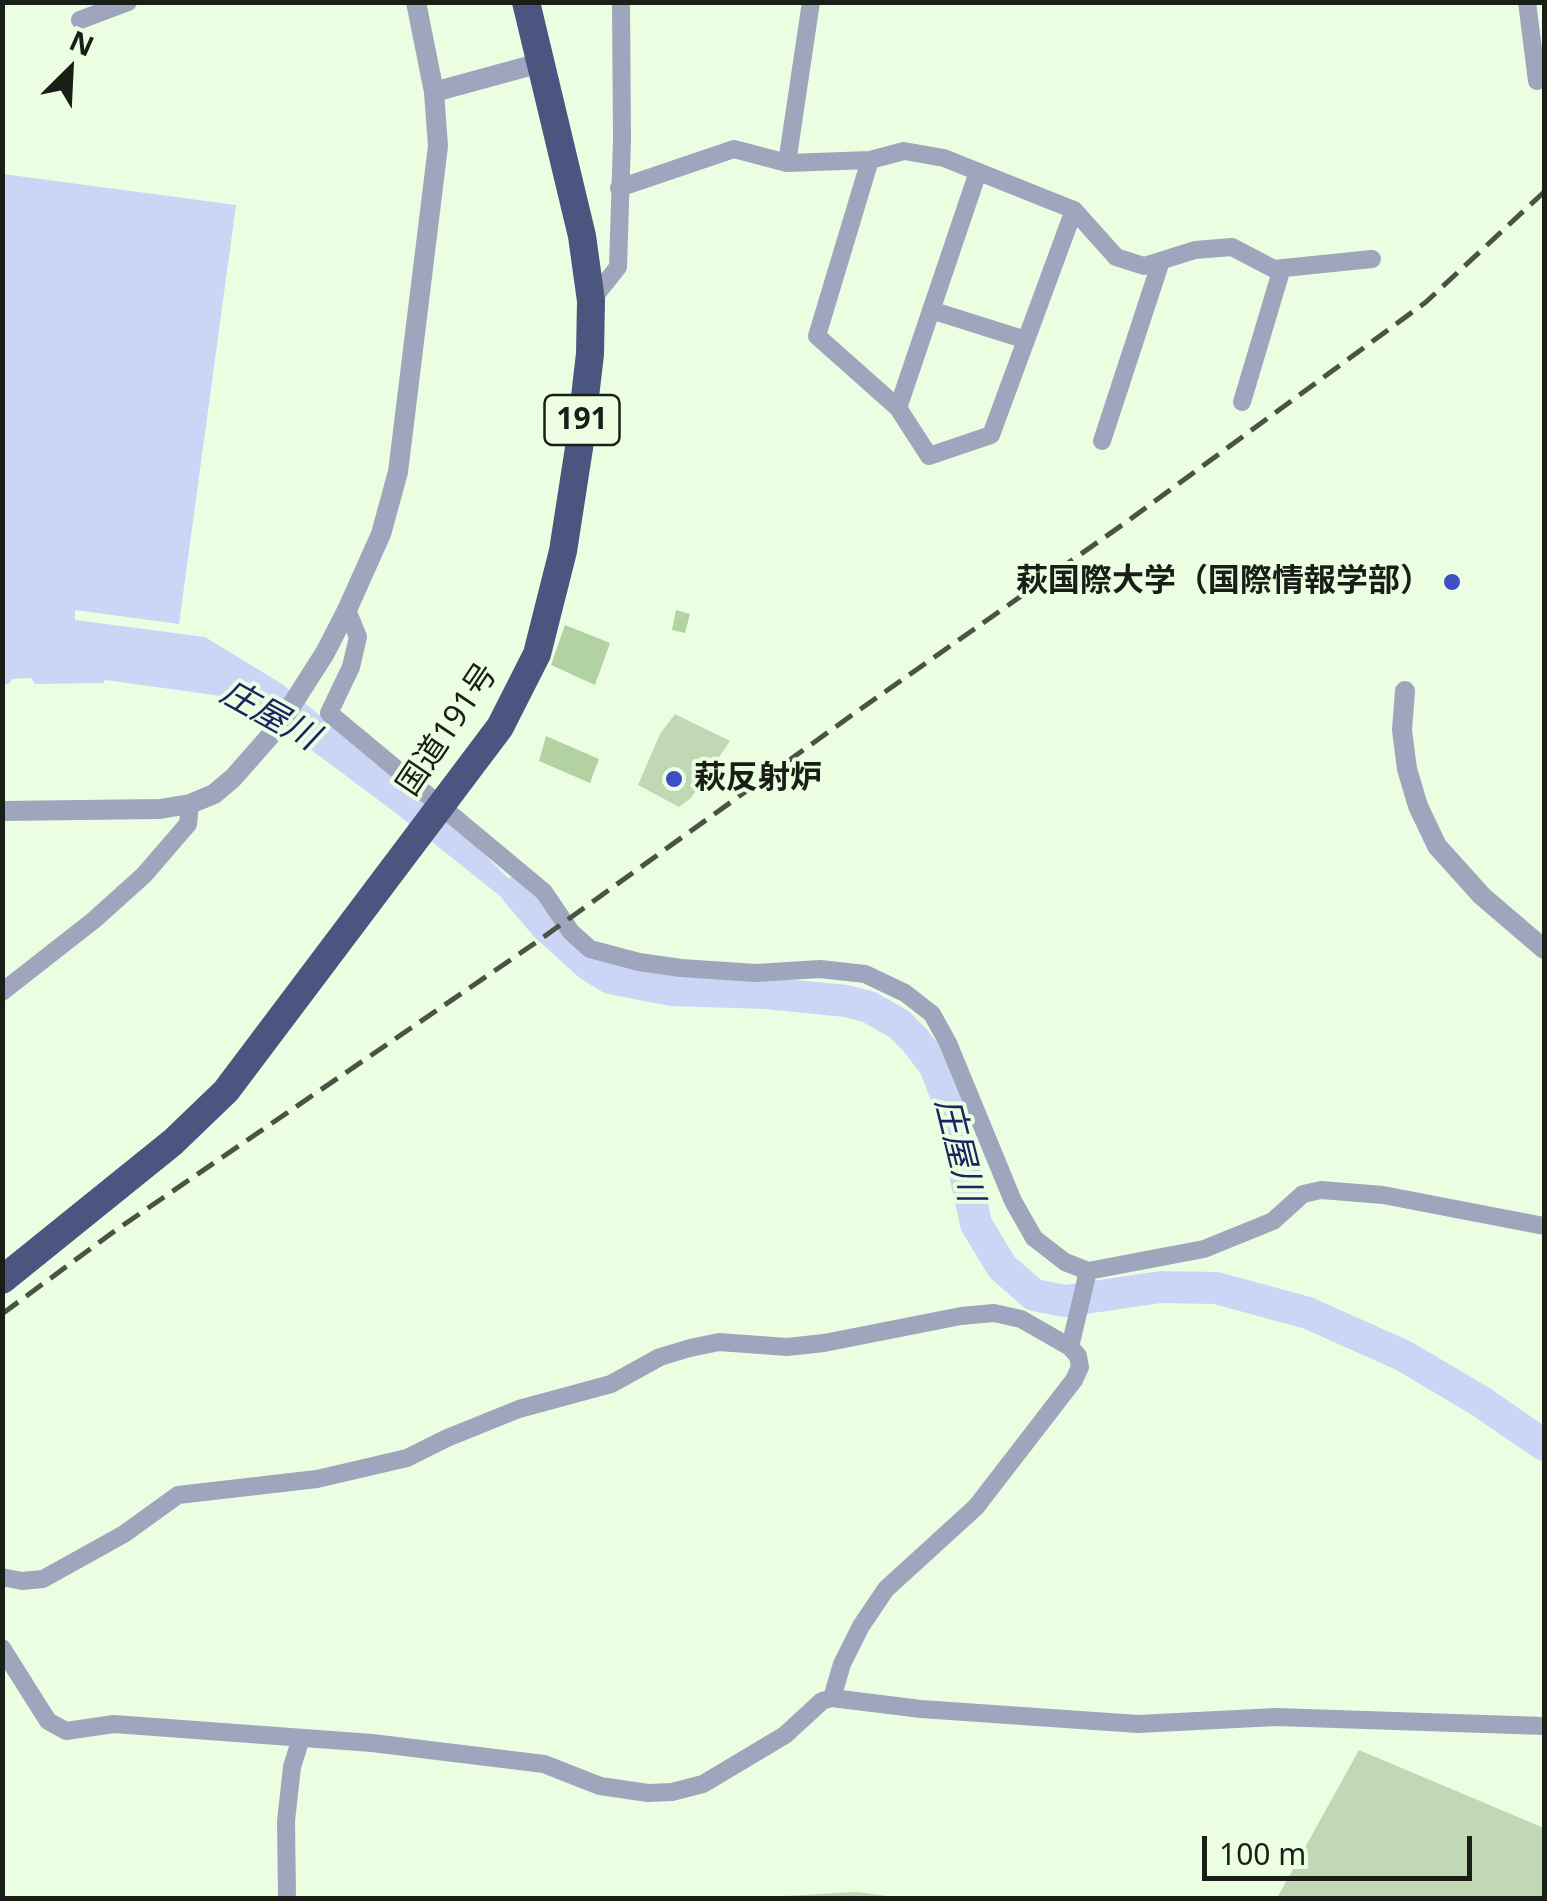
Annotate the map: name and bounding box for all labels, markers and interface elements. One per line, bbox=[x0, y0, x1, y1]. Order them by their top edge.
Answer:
north arrow bbox=[20, 20, 120, 120]
text: N bbox=[64, 21, 100, 65]
road number: 191 bbox=[544, 395, 620, 445]
place label: 萩国際大学（国際情報学部） bbox=[1016, 563, 1432, 601]
marker: 萩国際大学（国際情報学部） bbox=[1441, 571, 1463, 593]
street label: 国道191号 bbox=[390, 657, 506, 803]
water label: 庄屋川 bbox=[213, 672, 325, 760]
place label: 萩反射炉 bbox=[694, 760, 822, 798]
marker: 萩反射炉 bbox=[663, 768, 685, 790]
water label: 庄屋川 bbox=[925, 1094, 991, 1206]
scale bar bbox=[1207, 1816, 1477, 1878]
text: 100 m bbox=[1219, 1833, 1306, 1874]

